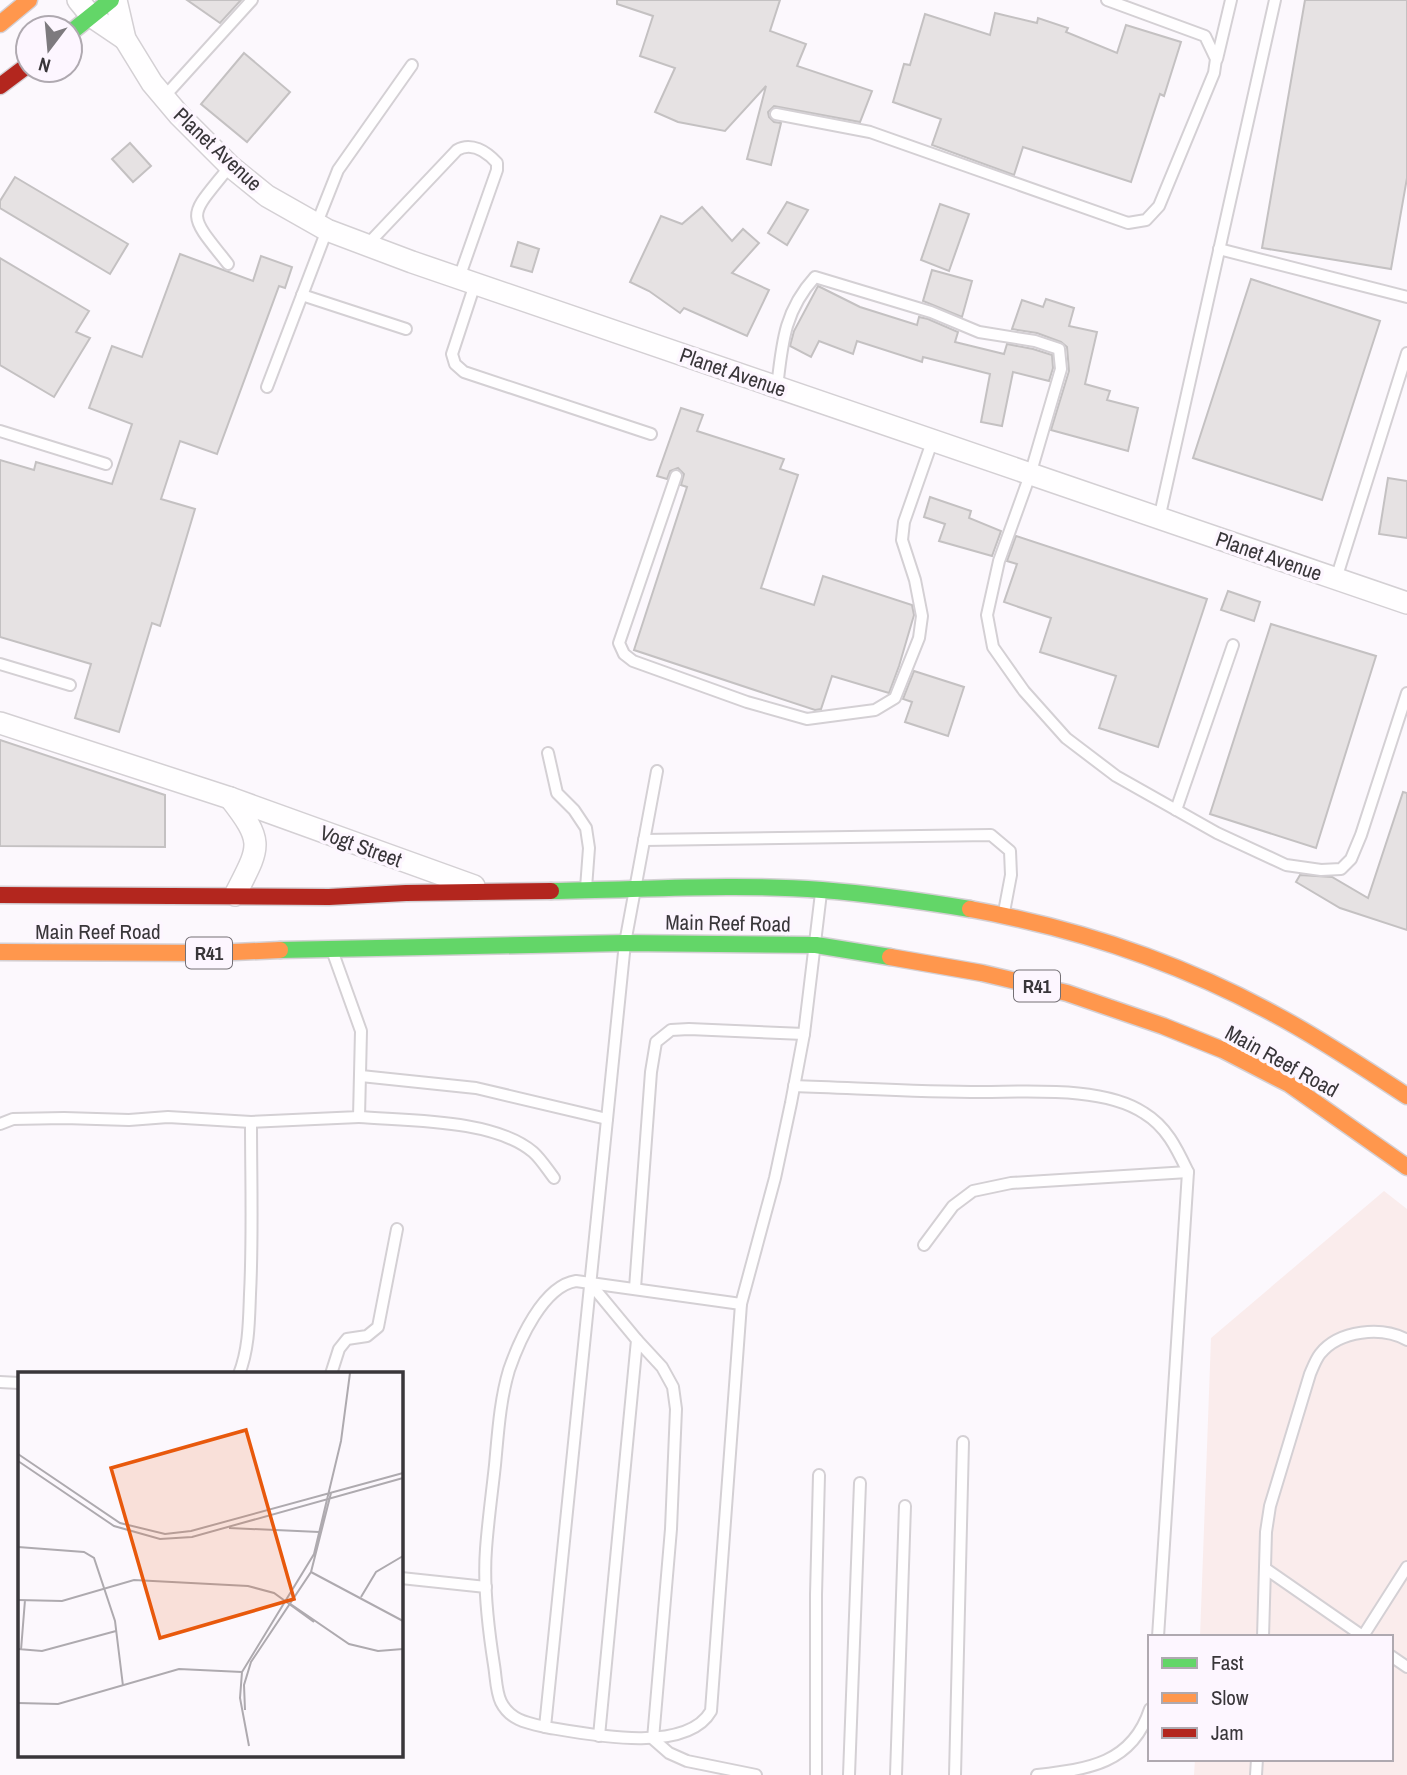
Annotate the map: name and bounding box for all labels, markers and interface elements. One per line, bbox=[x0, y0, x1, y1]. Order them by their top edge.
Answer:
north arrow bbox=[14, 14, 84, 84]
text: N bbox=[35, 51, 53, 79]
street label: Planet Avenue bbox=[168, 101, 268, 197]
street label: Planet Avenue bbox=[676, 340, 790, 404]
street label: Planet Avenue bbox=[1212, 524, 1326, 588]
street label: Vogt Street bbox=[316, 818, 406, 874]
street label: Main Reef Road bbox=[665, 907, 791, 939]
street label: Main Reef Road bbox=[35, 917, 161, 946]
road number: R41 bbox=[186, 937, 232, 968]
road number: R41 bbox=[1014, 970, 1060, 1002]
street label: Main Reef Road bbox=[1220, 1018, 1344, 1104]
inset map bbox=[18, 1372, 402, 1758]
legend bbox=[1148, 1635, 1393, 1761]
text: Fast bbox=[1211, 1648, 1244, 1677]
text: Slow bbox=[1211, 1683, 1249, 1712]
text: Jam bbox=[1211, 1718, 1244, 1747]

